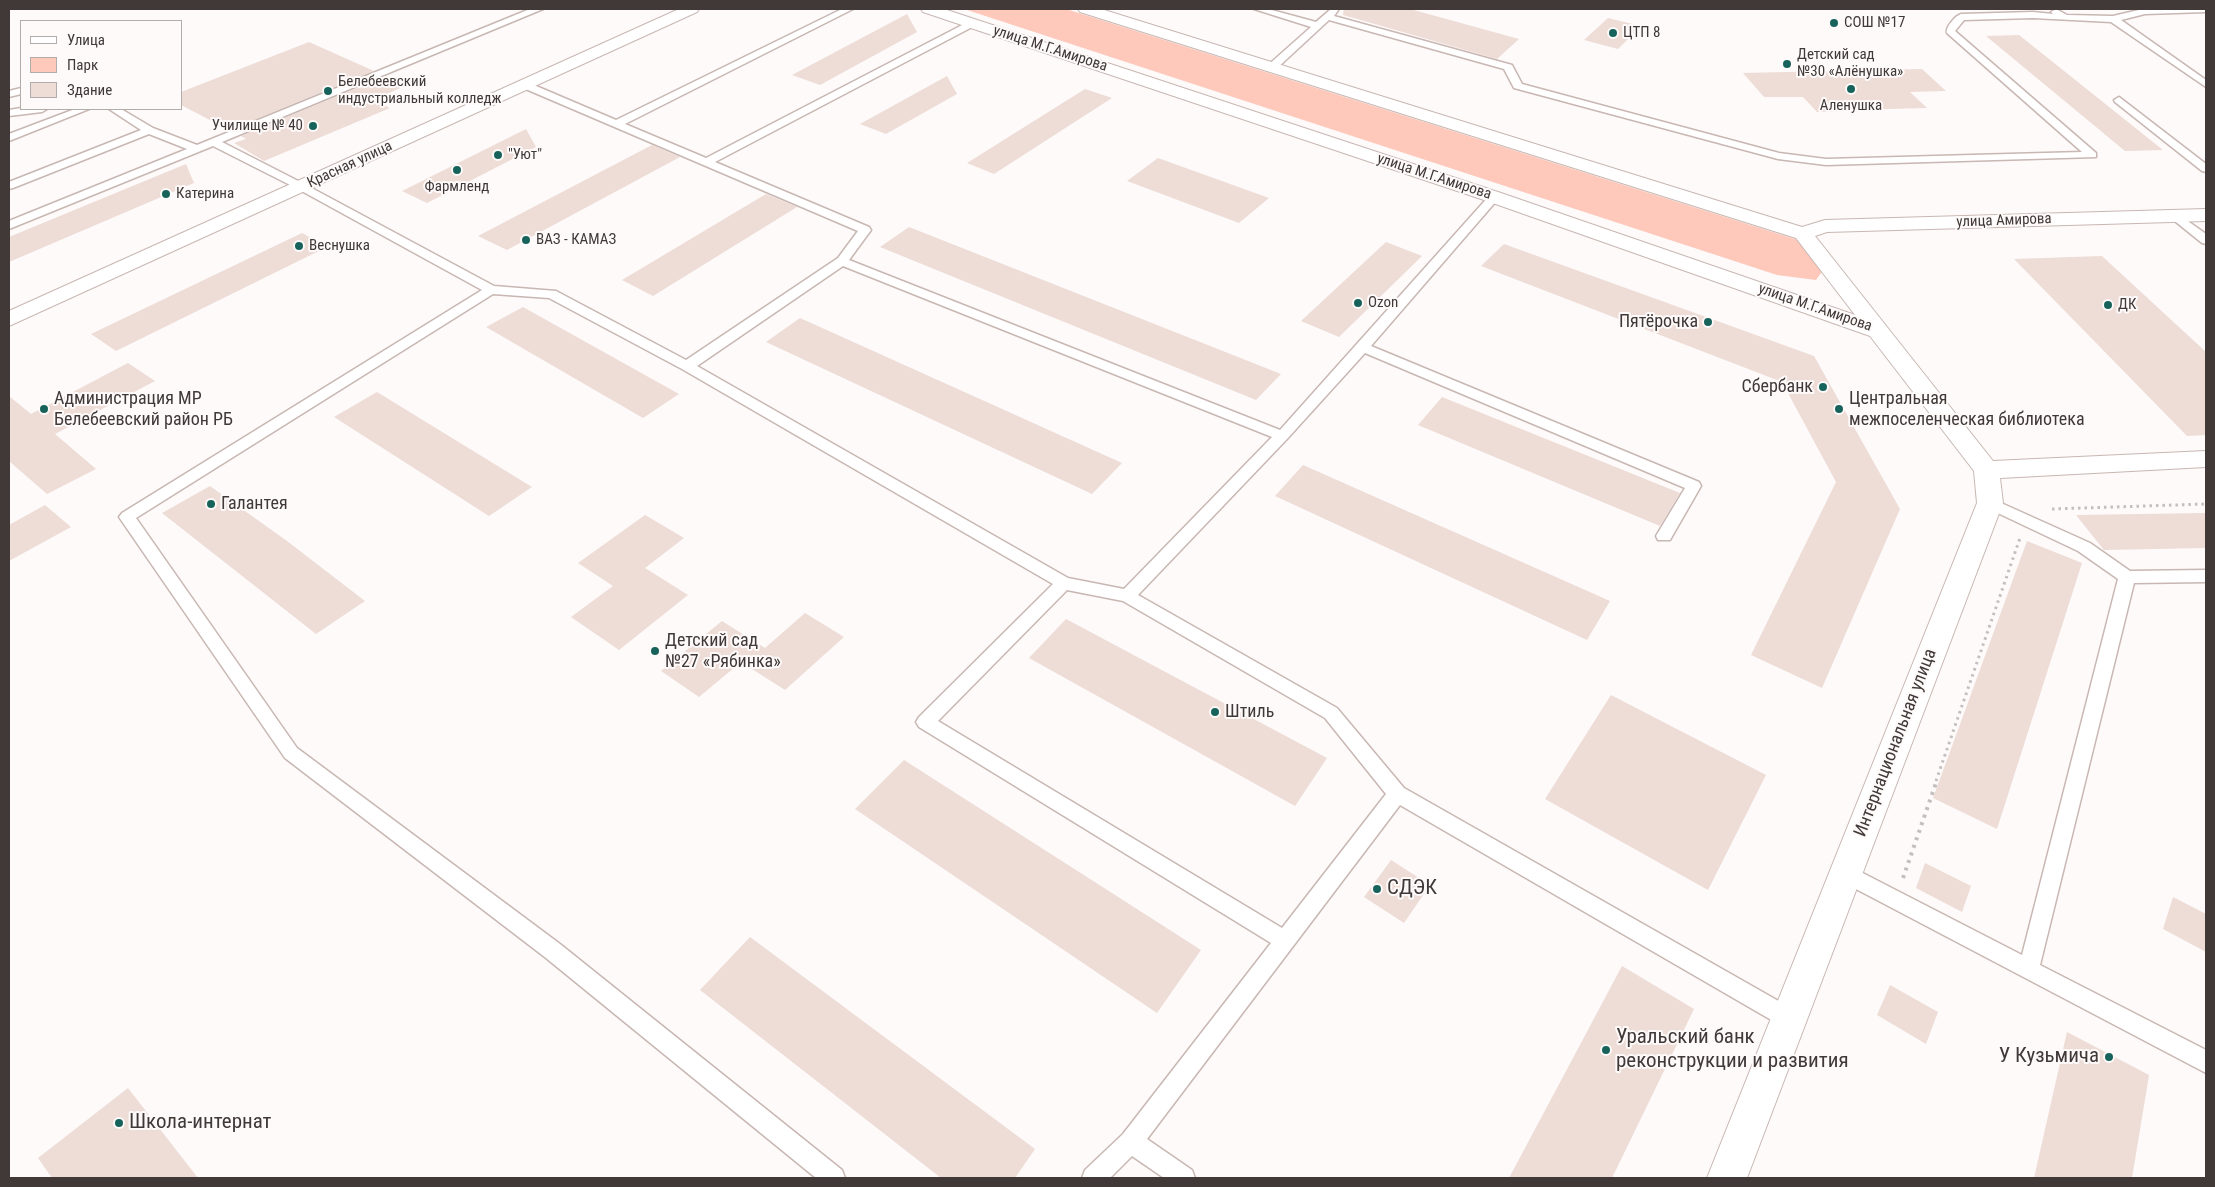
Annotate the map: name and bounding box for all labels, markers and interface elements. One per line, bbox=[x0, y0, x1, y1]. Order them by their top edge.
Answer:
place label: СОШ №17 bbox=[1844, 14, 1905, 32]
marker: СОШ №17 bbox=[1828, 17, 1840, 29]
legend bbox=[20, 20, 182, 110]
street label: улица М.Г.Амирова bbox=[991, 22, 1109, 76]
place label: ЦТП 8 bbox=[1623, 24, 1660, 42]
marker: ЦТП 8 bbox=[1607, 27, 1619, 39]
text: Улица bbox=[67, 31, 105, 49]
place label: Детский сад №30 «Алёнушка» bbox=[1797, 46, 1903, 81]
text: Парк bbox=[67, 56, 98, 74]
marker: Детский сад №30 «Алёнушка» bbox=[1781, 58, 1793, 70]
place label: Белебеевский индустриальный колледж bbox=[338, 73, 502, 108]
text: Здание bbox=[67, 81, 112, 99]
marker: Аленушка bbox=[1845, 83, 1857, 95]
marker: Белебеевский индустриальный колледж bbox=[322, 85, 334, 97]
place label: Аленушка bbox=[1820, 97, 1882, 115]
place label: Училище № 40 bbox=[212, 117, 303, 135]
marker: Училище № 40 bbox=[307, 120, 319, 132]
street label: Красная улица bbox=[305, 138, 395, 192]
place label: "Уют" bbox=[508, 146, 542, 164]
marker: "Уют" bbox=[492, 149, 504, 161]
street label: улица М.Г.Амирова bbox=[1375, 150, 1493, 204]
marker: Фармленд bbox=[451, 164, 463, 176]
place label: Фармленд bbox=[425, 178, 489, 196]
place label: Катерина bbox=[176, 185, 234, 203]
marker: Катерина bbox=[160, 188, 172, 200]
street label: улица Амирова bbox=[1956, 210, 2052, 232]
place label: ВАЗ - КАМАЗ bbox=[536, 231, 616, 249]
marker: ВАЗ - КАМАЗ bbox=[520, 234, 532, 246]
place label: Веснушка bbox=[309, 237, 370, 255]
marker: Веснушка bbox=[293, 240, 305, 252]
street label: улица М.Г.Амирова bbox=[1756, 280, 1874, 336]
place label: Ozon bbox=[1368, 294, 1398, 312]
place label: ДК bbox=[2118, 296, 2136, 314]
marker: Ozon bbox=[1352, 297, 1364, 309]
marker: ДК bbox=[2102, 299, 2114, 311]
place label: Пятёрочка bbox=[1619, 311, 1698, 333]
marker: Пятёрочка bbox=[1702, 316, 1714, 328]
place label: Сбербанк bbox=[1742, 376, 1813, 398]
marker: Сбербанк bbox=[1817, 381, 1829, 393]
place label: Администрация МР Белебеевский район РБ bbox=[54, 388, 233, 430]
place label: Центральная межпоселенческая библиотека bbox=[1849, 388, 2085, 430]
marker: Администрация МР Белебеевский район РБ bbox=[38, 403, 50, 415]
marker: Центральная межпоселенческая библиотека bbox=[1833, 403, 1845, 415]
place label: Галантея bbox=[221, 493, 288, 515]
marker: Галантея bbox=[205, 498, 217, 510]
place label: Детский сад №27 «Рябинка» bbox=[665, 630, 781, 672]
marker: Детский сад №27 «Рябинка» bbox=[649, 645, 661, 657]
street label: Интернациональная улица bbox=[1850, 646, 1942, 840]
place label: Штиль bbox=[1225, 701, 1274, 723]
marker: Штиль bbox=[1209, 706, 1221, 718]
place label: СДЭК bbox=[1387, 876, 1437, 902]
marker: СДЭК bbox=[1371, 883, 1383, 895]
place label: Уральский банк реконструкции и развития bbox=[1616, 1025, 1849, 1075]
marker: Уральский банк реконструкции и развития bbox=[1600, 1044, 1612, 1056]
place label: У Кузьмича bbox=[1999, 1044, 2099, 1070]
marker: У Кузьмича bbox=[2103, 1051, 2115, 1063]
place label: Школа-интернат bbox=[129, 1110, 272, 1136]
marker: Школа-интернат bbox=[113, 1117, 125, 1129]

